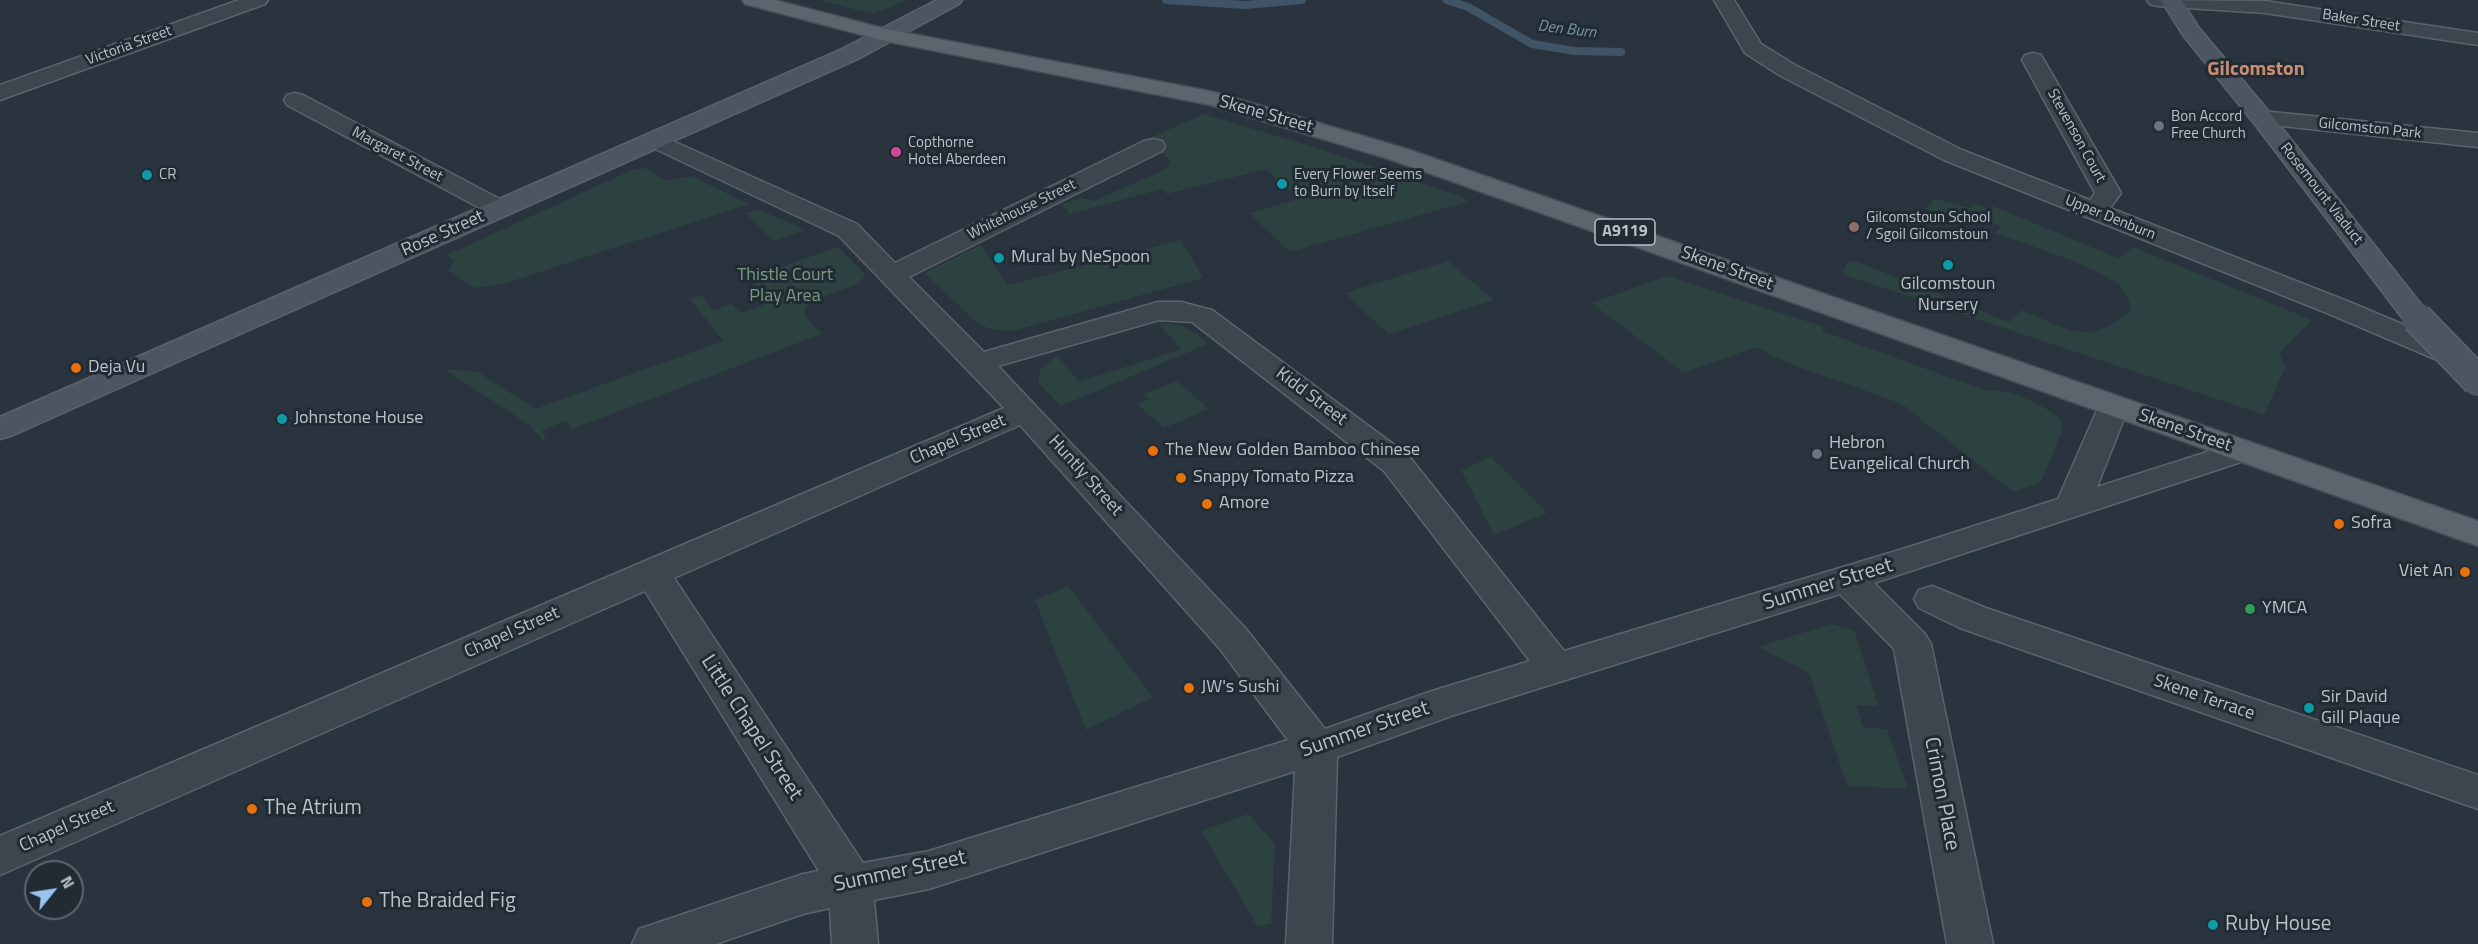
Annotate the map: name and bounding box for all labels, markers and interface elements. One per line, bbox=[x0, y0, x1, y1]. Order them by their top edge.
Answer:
street label: Baker Street bbox=[2321, 6, 2401, 36]
water label: Den Burn bbox=[1537, 17, 1597, 43]
street label: Victoria Street bbox=[84, 22, 174, 70]
district label: Gilcomston bbox=[2207, 58, 2305, 82]
street label: Stevenson Court bbox=[2043, 86, 2109, 186]
street label: Skene Street bbox=[1217, 91, 1315, 139]
place label: Bon Accord Free Church bbox=[2171, 108, 2246, 143]
street label: Gilcomston Park bbox=[2318, 115, 2422, 143]
marker: Bon Accord Free Church bbox=[2152, 119, 2166, 133]
street label: Margaret Street bbox=[349, 124, 445, 186]
place label: Copthorne Hotel Aberdeen bbox=[908, 134, 1006, 169]
street label: Rosemount Viaduct bbox=[2276, 140, 2366, 248]
marker: Copthorne Hotel Aberdeen bbox=[889, 145, 903, 159]
place label: CR bbox=[159, 166, 176, 184]
place label: Every Flower Seems to Burn by Itself bbox=[1294, 166, 1422, 201]
marker: CR bbox=[140, 168, 154, 182]
street label: Whitehouse Street bbox=[965, 176, 1079, 244]
marker: Every Flower Seems to Burn by Itself bbox=[1275, 177, 1289, 191]
street label: Upper Denburn bbox=[2062, 192, 2158, 244]
street label: Rose Street bbox=[398, 206, 488, 262]
place label: Gilcomstoun School / Sgoil Gilcomstoun bbox=[1866, 209, 1990, 244]
road number: A9119 bbox=[1595, 219, 1655, 245]
marker: Gilcomstoun School / Sgoil Gilcomstoun bbox=[1847, 220, 1861, 234]
street label: Skene Street bbox=[1678, 242, 1776, 296]
place label: Mural by NeSpoon bbox=[1011, 247, 1150, 269]
marker: Mural by NeSpoon bbox=[992, 251, 1006, 265]
marker: Gilcomstoun Nursery bbox=[1941, 258, 1955, 272]
park label: Thistle Court Play Area bbox=[737, 265, 833, 308]
place label: Gilcomstoun Nursery bbox=[1901, 274, 1995, 316]
place label: Deja Vu bbox=[88, 357, 145, 379]
marker: Deja Vu bbox=[69, 361, 83, 375]
street label: Kidd Street bbox=[1271, 363, 1351, 431]
street label: Skene Street bbox=[2136, 405, 2234, 457]
place label: Johnstone House bbox=[294, 408, 423, 430]
street label: Chapel Street bbox=[907, 410, 1009, 470]
marker: Johnstone House bbox=[275, 412, 289, 426]
street label: Huntly Street bbox=[1043, 431, 1127, 521]
place label: Hebron Evangelical Church bbox=[1829, 433, 1970, 476]
place label: The New Golden Bamboo Chinese bbox=[1165, 440, 1420, 462]
marker: The New Golden Bamboo Chinese bbox=[1146, 444, 1160, 458]
marker: Hebron Evangelical Church bbox=[1810, 447, 1824, 461]
place label: Snappy Tomato Pizza bbox=[1193, 467, 1354, 489]
marker: Snappy Tomato Pizza bbox=[1174, 471, 1188, 485]
place label: Amore bbox=[1219, 493, 1269, 515]
marker: Amore bbox=[1200, 497, 1214, 511]
place label: Sofra bbox=[2351, 513, 2391, 535]
marker: Sofra bbox=[2332, 517, 2346, 531]
street label: Summer Street bbox=[1760, 553, 1896, 617]
place label: Viet An bbox=[2399, 561, 2453, 583]
marker: Viet An bbox=[2458, 565, 2472, 579]
place label: YMCA bbox=[2262, 598, 2307, 620]
street label: Chapel Street bbox=[461, 602, 563, 664]
marker: YMCA bbox=[2243, 602, 2257, 616]
street label: Little Chapel Street bbox=[695, 651, 807, 805]
street label: Skene Terrace bbox=[2151, 671, 2257, 725]
place label: JW's Sushi bbox=[1201, 677, 1279, 699]
marker: JW's Sushi bbox=[1182, 681, 1196, 695]
place label: Sir David Gill Plaque bbox=[2321, 687, 2400, 730]
street label: Summer Street bbox=[1297, 696, 1433, 764]
marker: Sir David Gill Plaque bbox=[2302, 701, 2316, 715]
street label: Crimon Place bbox=[1918, 735, 1964, 853]
street label: Chapel Street bbox=[16, 796, 118, 858]
place label: The Atrium bbox=[264, 796, 362, 822]
marker: The Atrium bbox=[245, 802, 259, 816]
street label: Summer Street bbox=[832, 846, 968, 898]
north arrow bbox=[24, 860, 84, 920]
text: N bbox=[55, 871, 81, 893]
place label: The Braided Fig bbox=[379, 889, 516, 915]
marker: The Braided Fig bbox=[360, 895, 374, 909]
place label: Ruby House bbox=[2225, 912, 2331, 938]
marker: Ruby House bbox=[2206, 918, 2220, 932]

